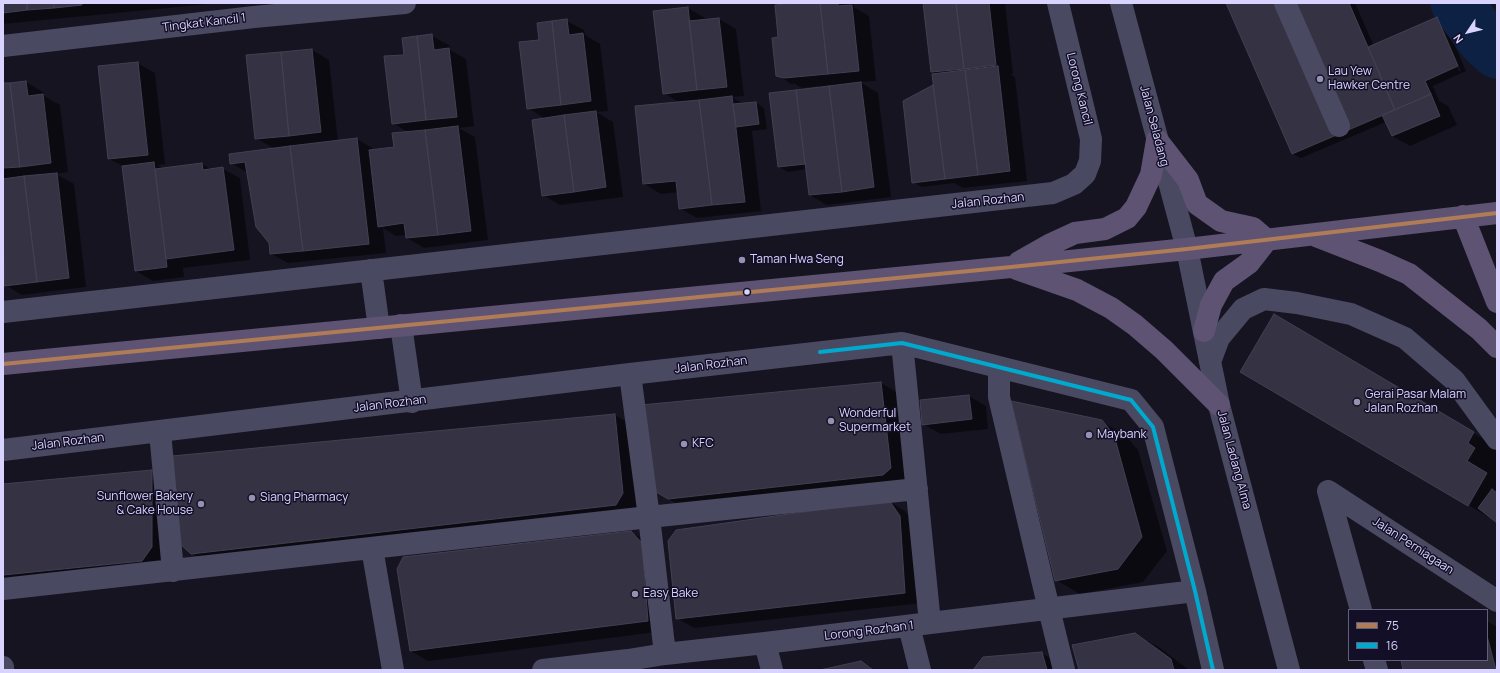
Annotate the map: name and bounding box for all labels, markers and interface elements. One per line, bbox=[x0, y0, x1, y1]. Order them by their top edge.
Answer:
street label: Tingkat Kancil 1 bbox=[161, 11, 247, 35]
north arrow bbox=[1448, 12, 1488, 52]
text: N bbox=[1449, 32, 1466, 47]
street label: Lorong Kancil bbox=[1063, 51, 1095, 127]
place label: Lau Yew Hawker Centre bbox=[1328, 65, 1410, 93]
marker: Lau Yew Hawker Centre bbox=[1315, 74, 1325, 84]
street label: Jalan Seladang bbox=[1136, 84, 1172, 168]
street label: Jalan Rozhan bbox=[951, 190, 1025, 212]
place label: Taman Hwa Seng bbox=[750, 253, 844, 267]
marker: Taman Hwa Seng bbox=[737, 255, 747, 265]
unlabelled marker bbox=[742, 287, 752, 297]
street label: Jalan Rozhan bbox=[674, 353, 748, 377]
place label: Gerai Pasar Malam Jalan Rozhan bbox=[1365, 388, 1466, 416]
street label: Jalan Rozhan bbox=[353, 392, 427, 416]
marker: Gerai Pasar Malam Jalan Rozhan bbox=[1352, 397, 1362, 407]
place label: Wonderful Supermarket bbox=[839, 407, 911, 435]
street label: Jalan Ladang Alma bbox=[1214, 409, 1254, 511]
marker: Wonderful Supermarket bbox=[826, 416, 836, 426]
place label: Maybank bbox=[1097, 428, 1147, 442]
street label: Jalan Rozhan bbox=[31, 430, 105, 454]
marker: Maybank bbox=[1084, 430, 1094, 440]
place label: KFC bbox=[692, 437, 714, 451]
marker: KFC bbox=[679, 439, 689, 449]
place label: Sunflower Bakery & Cake House bbox=[97, 490, 193, 518]
place label: Siang Pharmacy bbox=[260, 491, 348, 505]
marker: Siang Pharmacy bbox=[247, 493, 257, 503]
marker: Sunflower Bakery & Cake House bbox=[196, 499, 206, 509]
street label: Jalan Perniagaan bbox=[1370, 514, 1456, 578]
place label: Easy Bake bbox=[643, 587, 698, 601]
marker: Easy Bake bbox=[630, 589, 640, 599]
legend bbox=[1348, 609, 1488, 661]
text: 75 bbox=[1386, 617, 1399, 634]
street label: Lorong Rozhan 1 bbox=[823, 618, 915, 644]
text: 16 bbox=[1386, 637, 1398, 654]

